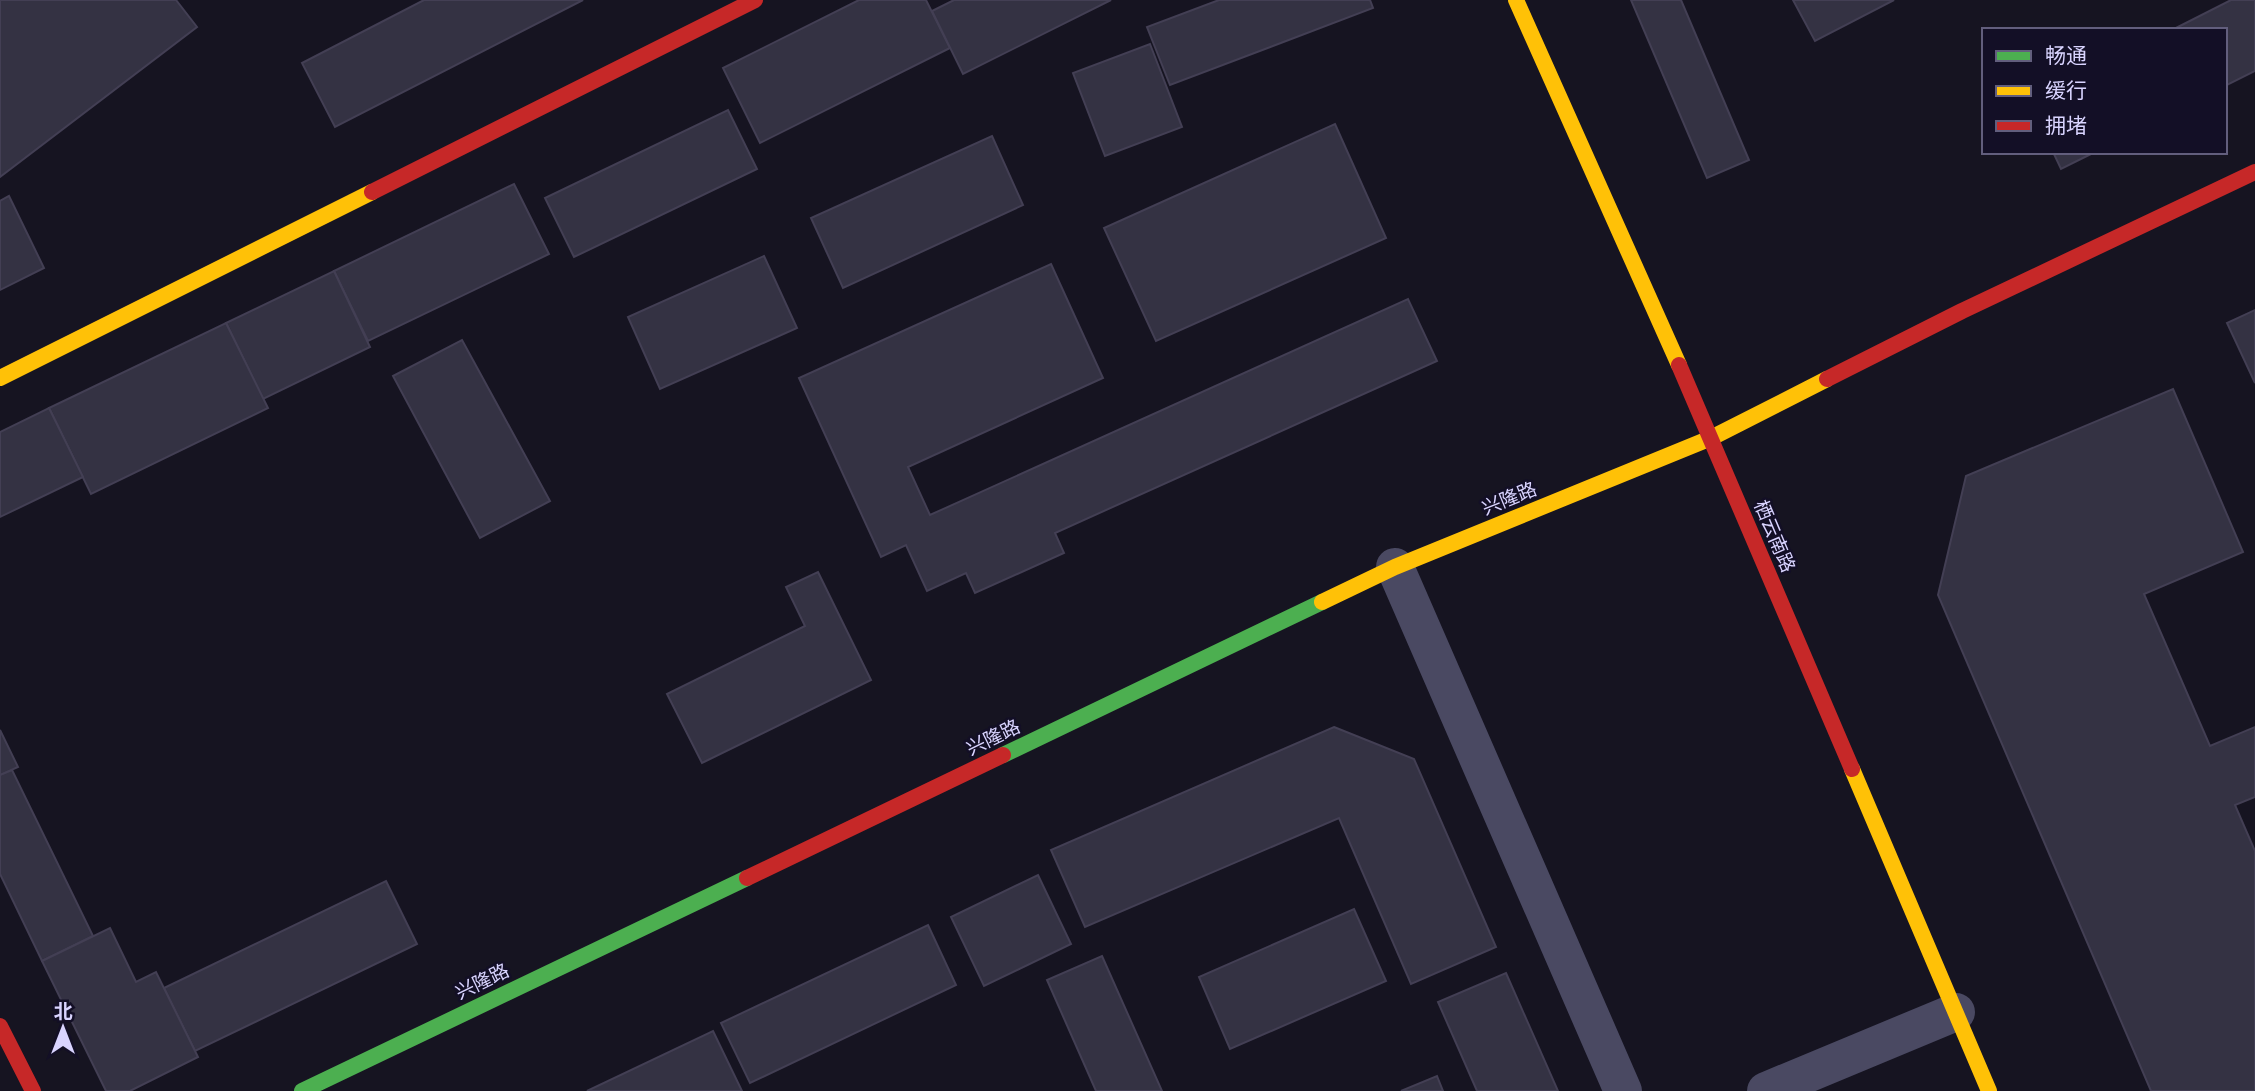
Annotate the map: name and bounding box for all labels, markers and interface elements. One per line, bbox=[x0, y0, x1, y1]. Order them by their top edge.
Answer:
legend bbox=[1982, 28, 2227, 154]
text: 畅通 bbox=[2045, 42, 2087, 68]
text: 缓行 bbox=[2045, 77, 2087, 103]
text: 拥堵 bbox=[2045, 112, 2087, 138]
street label: 兴隆路 bbox=[1478, 476, 1540, 520]
street label: 栖云南路 bbox=[1749, 496, 1801, 576]
street label: 兴隆路 bbox=[962, 714, 1024, 760]
street label: 兴隆路 bbox=[451, 958, 513, 1004]
north arrow bbox=[28, 993, 98, 1063]
text: 北 bbox=[53, 999, 73, 1023]

